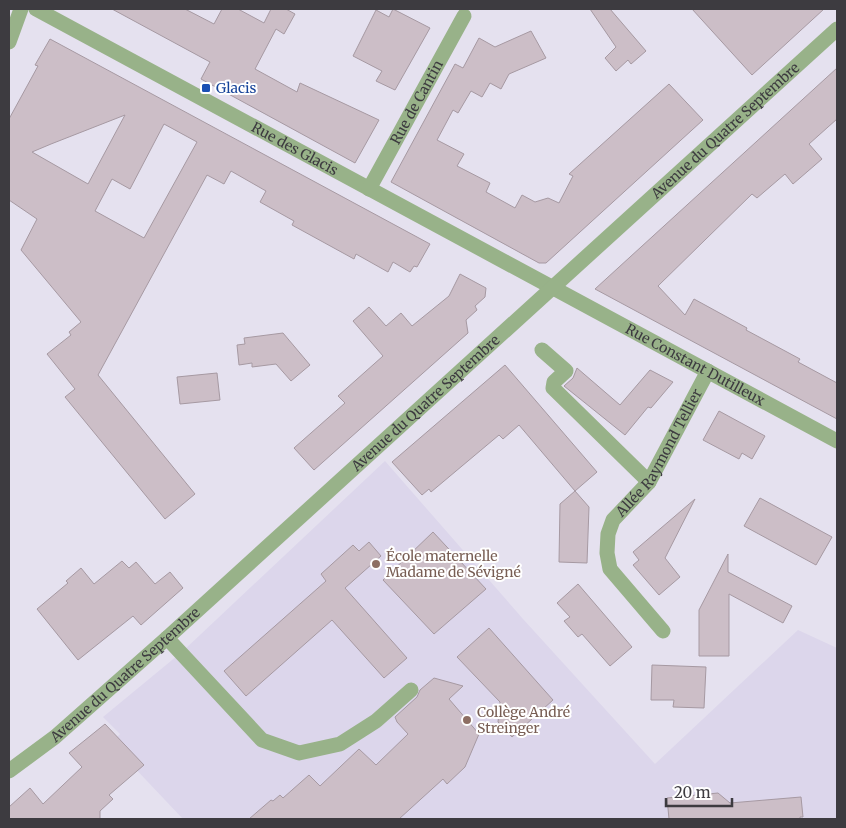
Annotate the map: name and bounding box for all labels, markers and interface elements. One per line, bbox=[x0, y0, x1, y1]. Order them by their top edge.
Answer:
street label: Rue de Cantin bbox=[386, 57, 447, 147]
street label: Avenue du Quatre Septembre bbox=[647, 59, 803, 203]
place label: Glacis bbox=[216, 79, 257, 97]
marker: Glacis bbox=[200, 82, 212, 94]
street label: Rue des Glacis bbox=[248, 118, 341, 179]
street label: Rue Constant Dutilleux bbox=[622, 320, 769, 410]
street label: Avenue du Quatre Septembre bbox=[347, 331, 503, 476]
street label: Allée Raymond Tellier bbox=[611, 386, 706, 521]
place label: École maternelle Madame de Sévigné bbox=[386, 547, 521, 581]
marker: École maternelle Madame de Sévigné bbox=[370, 558, 382, 570]
street label: Avenue du Quatre Septembre bbox=[46, 604, 204, 747]
place label: Collège André Streinger bbox=[477, 703, 570, 737]
marker: Collège André Streinger bbox=[461, 714, 473, 726]
scale bar bbox=[666, 776, 732, 808]
text: 20 m bbox=[674, 783, 711, 802]

